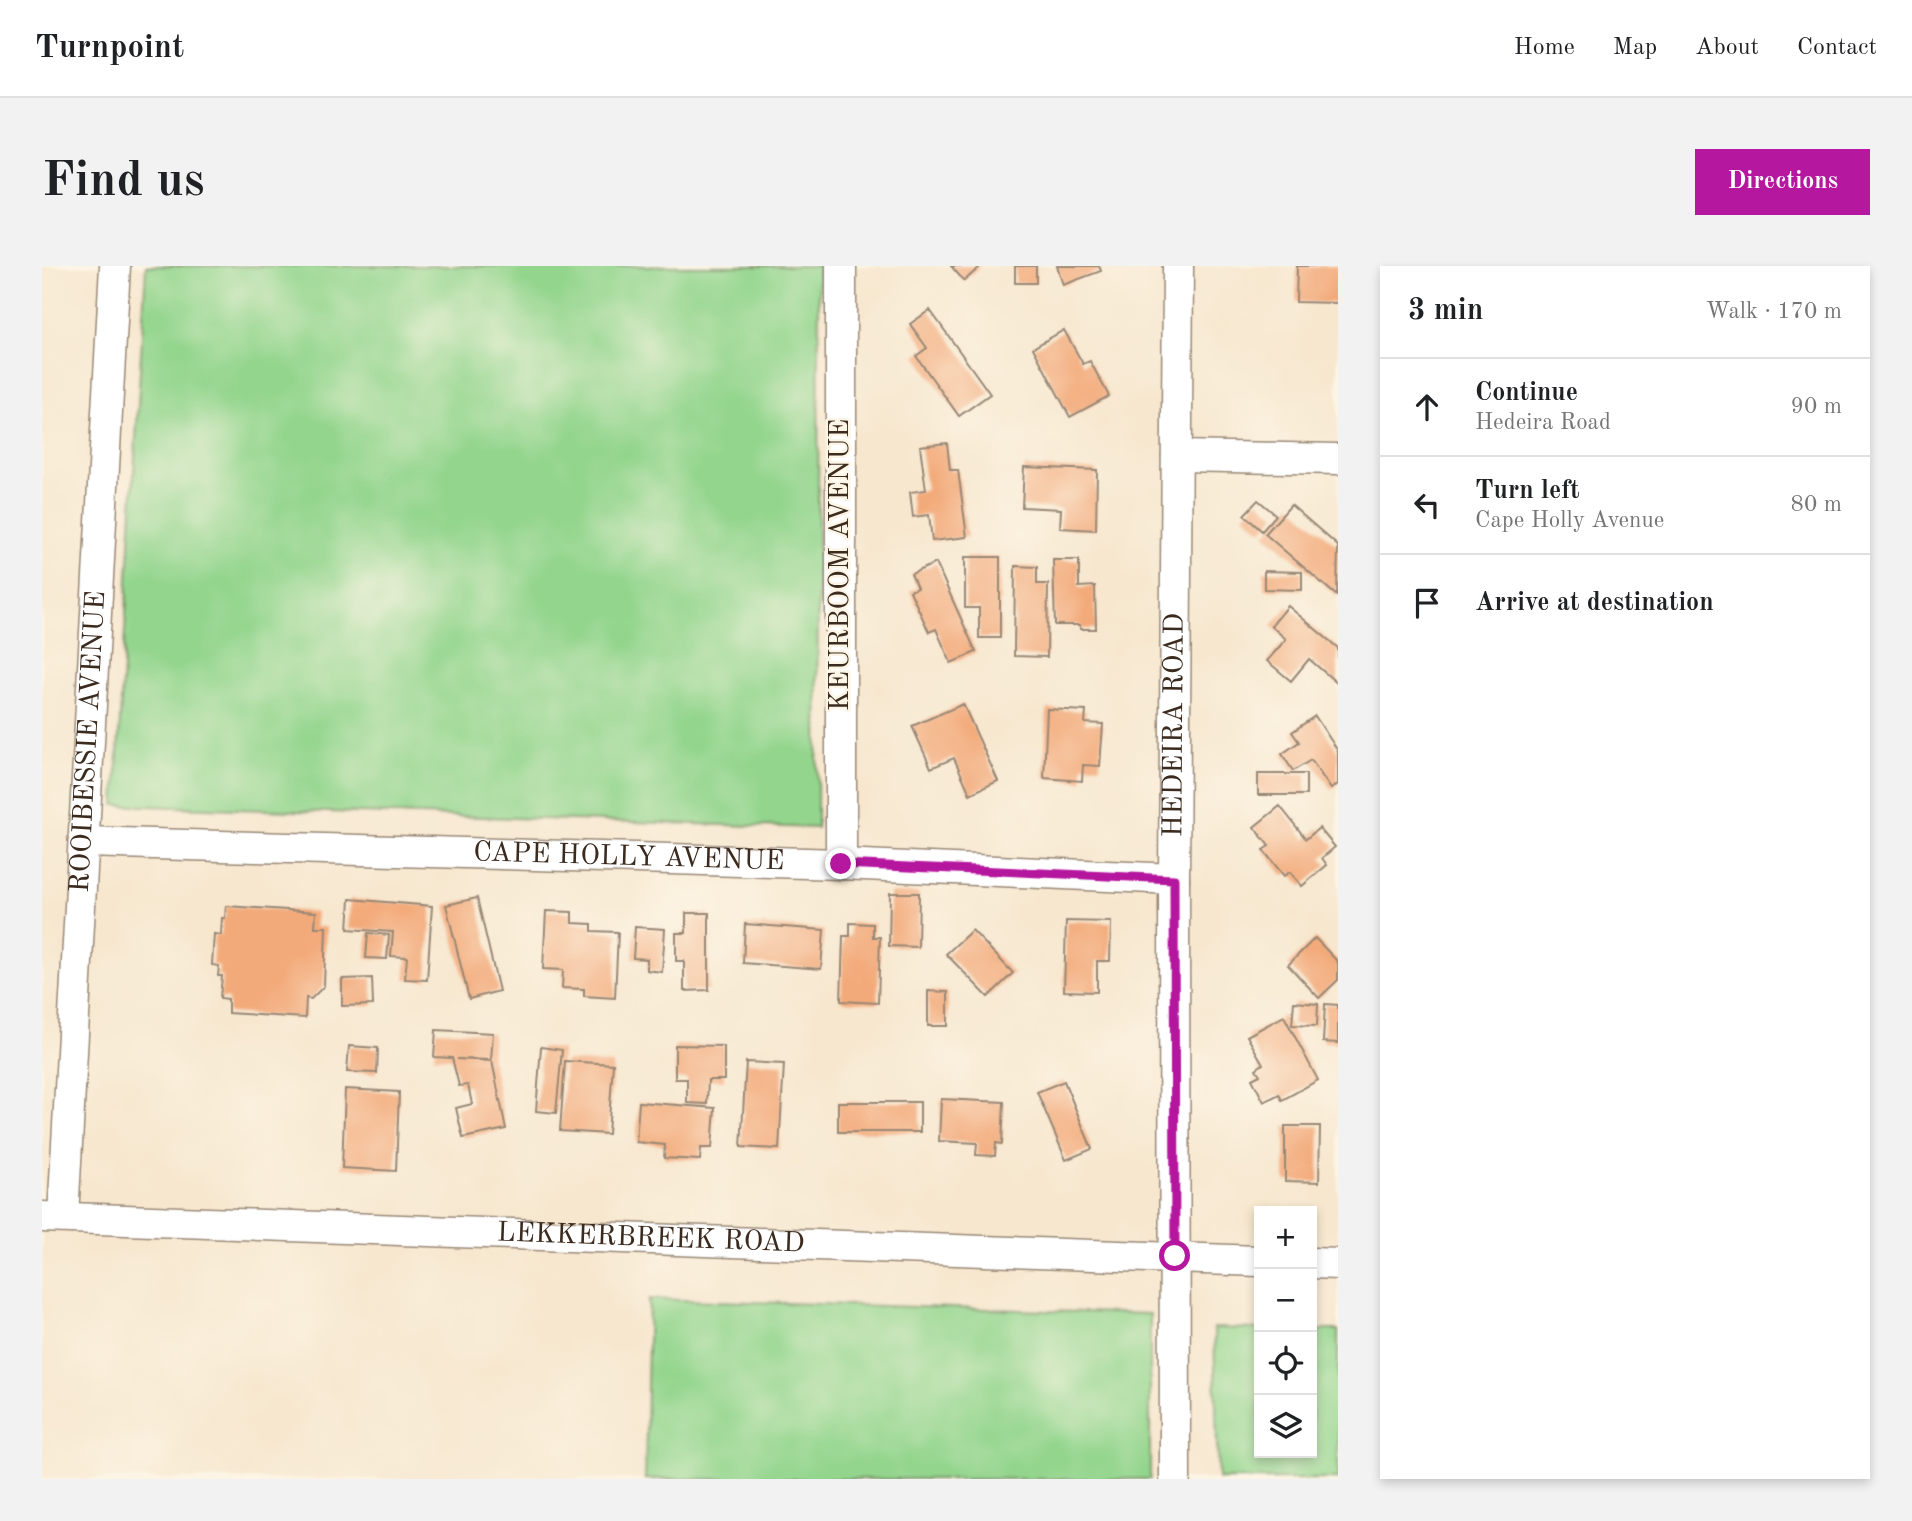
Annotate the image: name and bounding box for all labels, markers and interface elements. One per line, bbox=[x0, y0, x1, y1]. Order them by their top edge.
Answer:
text: Turnpoint bbox=[35, 32, 184, 65]
text: Home bbox=[1514, 36, 1575, 60]
text: Map bbox=[1613, 36, 1657, 60]
text: About bbox=[1695, 36, 1759, 60]
text: Contact bbox=[1797, 36, 1877, 60]
button: Directions bbox=[1695, 149, 1870, 215]
text: Find us bbox=[42, 158, 205, 207]
text: 3 min bbox=[1408, 296, 1483, 326]
text: Walk · 170 m bbox=[1706, 300, 1842, 323]
text: Continue bbox=[1475, 380, 1578, 406]
icon: ahead bbox=[1408, 388, 1446, 426]
text: 90 m bbox=[1791, 395, 1842, 418]
text: Hedeira Road bbox=[1475, 411, 1611, 434]
street label: KEURBOOM AVENUE bbox=[827, 419, 855, 711]
text: Turn left bbox=[1475, 478, 1580, 504]
icon: left bbox=[1408, 486, 1446, 524]
text: 80 m bbox=[1791, 493, 1842, 516]
text: Cape Holly Avenue bbox=[1475, 509, 1664, 532]
icon: arrive bbox=[1408, 584, 1446, 622]
street label: ROOIBESSIE AVENUE bbox=[67, 590, 111, 893]
text: Arrive at destination bbox=[1475, 590, 1714, 616]
street label: HEDEIRA ROAD bbox=[1160, 613, 1190, 837]
street label: CAPE HOLLY AVENUE bbox=[473, 839, 785, 876]
route end bbox=[825, 848, 856, 879]
map controls bbox=[1254, 1206, 1317, 1458]
button: + bbox=[1254, 1206, 1317, 1269]
street label: LEKKERBREEK ROAD bbox=[496, 1219, 805, 1259]
route start bbox=[1159, 1240, 1190, 1271]
button: − bbox=[1254, 1269, 1317, 1332]
button: locate bbox=[1254, 1332, 1317, 1395]
button: layers bbox=[1254, 1395, 1317, 1458]

